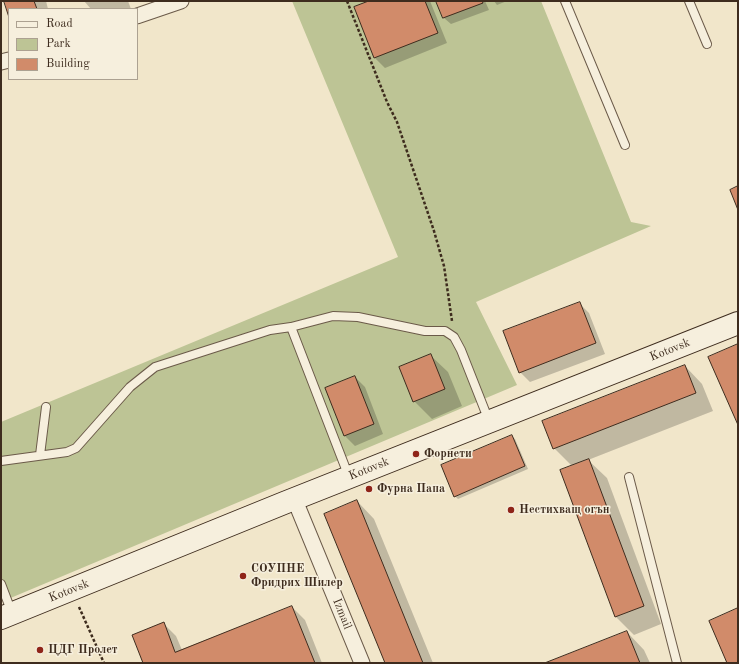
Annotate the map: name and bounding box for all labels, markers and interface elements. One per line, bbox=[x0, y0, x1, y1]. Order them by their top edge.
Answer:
legend bbox=[8, 8, 138, 80]
text: Road bbox=[46, 18, 73, 30]
text: Park bbox=[46, 38, 71, 50]
text: Building bbox=[46, 58, 90, 70]
street label: Kotovsk bbox=[648, 335, 692, 365]
place label: Форнети bbox=[424, 447, 472, 461]
marker: Форнети bbox=[411, 449, 421, 459]
street label: Kotovsk bbox=[347, 454, 391, 484]
place label: Фурна Папа bbox=[377, 482, 445, 496]
marker: Фурна Папа bbox=[364, 484, 374, 494]
place label: Нестихващ огън bbox=[519, 503, 610, 517]
marker: Нестихващ огън bbox=[506, 505, 516, 515]
place label: СОУПНЕ Фридрих Шилер bbox=[251, 562, 343, 590]
marker: СОУПНЕ Фридрих Шилер bbox=[238, 571, 248, 581]
street label: Kotovsk bbox=[47, 576, 91, 606]
street label: Izmail bbox=[329, 596, 355, 632]
place label: ЦДГ Пролет bbox=[48, 643, 118, 657]
marker: ЦДГ Пролет bbox=[35, 645, 45, 655]

